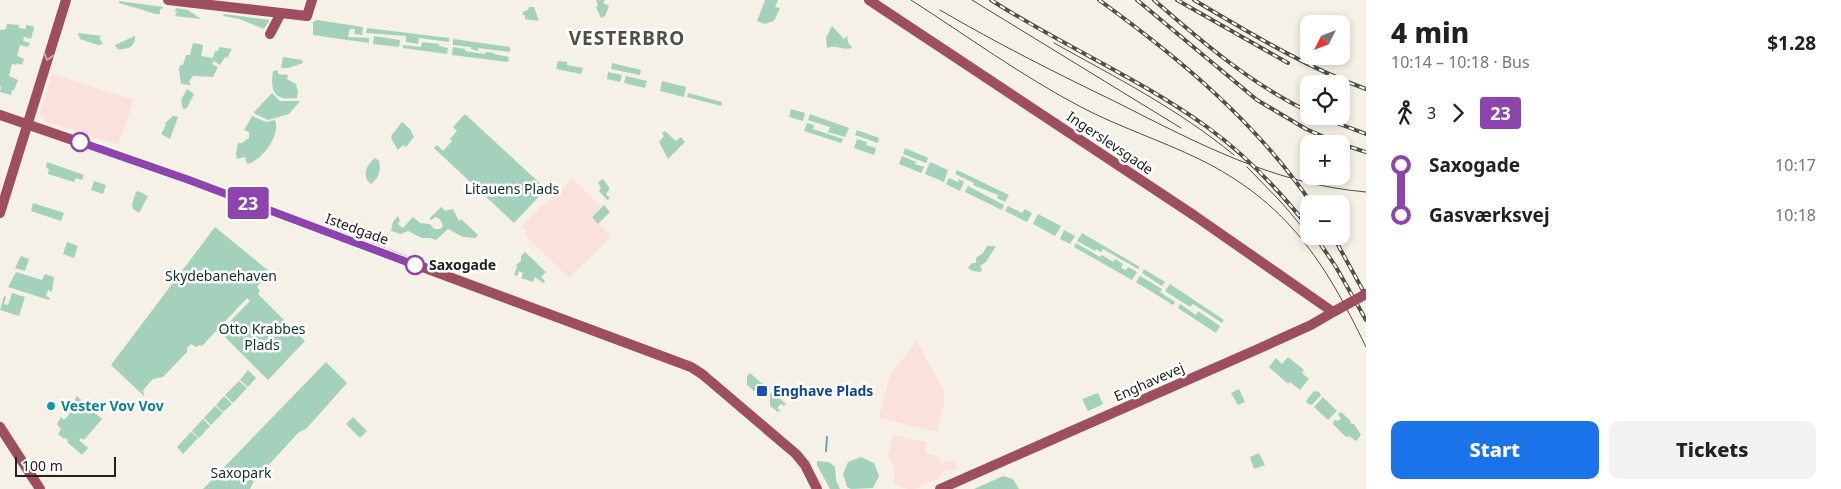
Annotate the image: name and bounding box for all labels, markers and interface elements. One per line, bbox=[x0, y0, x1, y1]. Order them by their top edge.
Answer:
text: 4 min bbox=[1391, 13, 1469, 51]
north arrow bbox=[1300, 15, 1350, 65]
map controls bbox=[1300, 15, 1350, 245]
district label: VESTERBRO bbox=[569, 25, 685, 51]
text: $1.28 bbox=[1767, 30, 1816, 56]
text: 10:14 – 10:18 · Bus bbox=[1391, 51, 1530, 73]
one-way arrow bbox=[44, 52, 54, 61]
button: locate bbox=[1300, 75, 1350, 125]
icon: walk bbox=[1391, 99, 1419, 127]
icon: forward bbox=[1444, 99, 1472, 127]
text: 23 bbox=[1490, 101, 1511, 125]
text: 3 bbox=[1427, 102, 1436, 124]
street label: Ingerslevsgade bbox=[1063, 107, 1157, 179]
unlabelled marker bbox=[70, 132, 90, 152]
button: + bbox=[1300, 135, 1350, 185]
text: Saxogade bbox=[1429, 152, 1520, 178]
text: 10:17 bbox=[1775, 154, 1816, 176]
park label: Litauens Plads bbox=[465, 179, 560, 198]
line badge: 23 bbox=[226, 187, 270, 219]
text: 23 bbox=[238, 191, 258, 215]
button: − bbox=[1300, 195, 1350, 245]
text: Gasværksvej bbox=[1429, 202, 1550, 228]
text: 10:18 bbox=[1775, 204, 1816, 226]
street label: Istedgade bbox=[323, 208, 392, 249]
marker: Saxogade bbox=[405, 255, 425, 275]
place label: Saxogade bbox=[429, 255, 496, 274]
park label: Skydebanehaven bbox=[165, 266, 277, 285]
park label: Otto Krabbes Plads bbox=[219, 319, 306, 354]
street label: Enghavevej bbox=[1111, 358, 1187, 405]
place label: Enghave Plads bbox=[773, 381, 873, 400]
marker: Enghave Plads bbox=[755, 384, 769, 398]
place label: Vester Vov Vov bbox=[61, 396, 164, 415]
marker: Vester Vov Vov bbox=[45, 400, 57, 412]
button: Start bbox=[1391, 421, 1599, 479]
button: Tickets bbox=[1609, 421, 1816, 479]
scale bar bbox=[15, 454, 116, 477]
text: 100 m bbox=[22, 456, 63, 475]
park label: Saxopark bbox=[211, 463, 272, 482]

